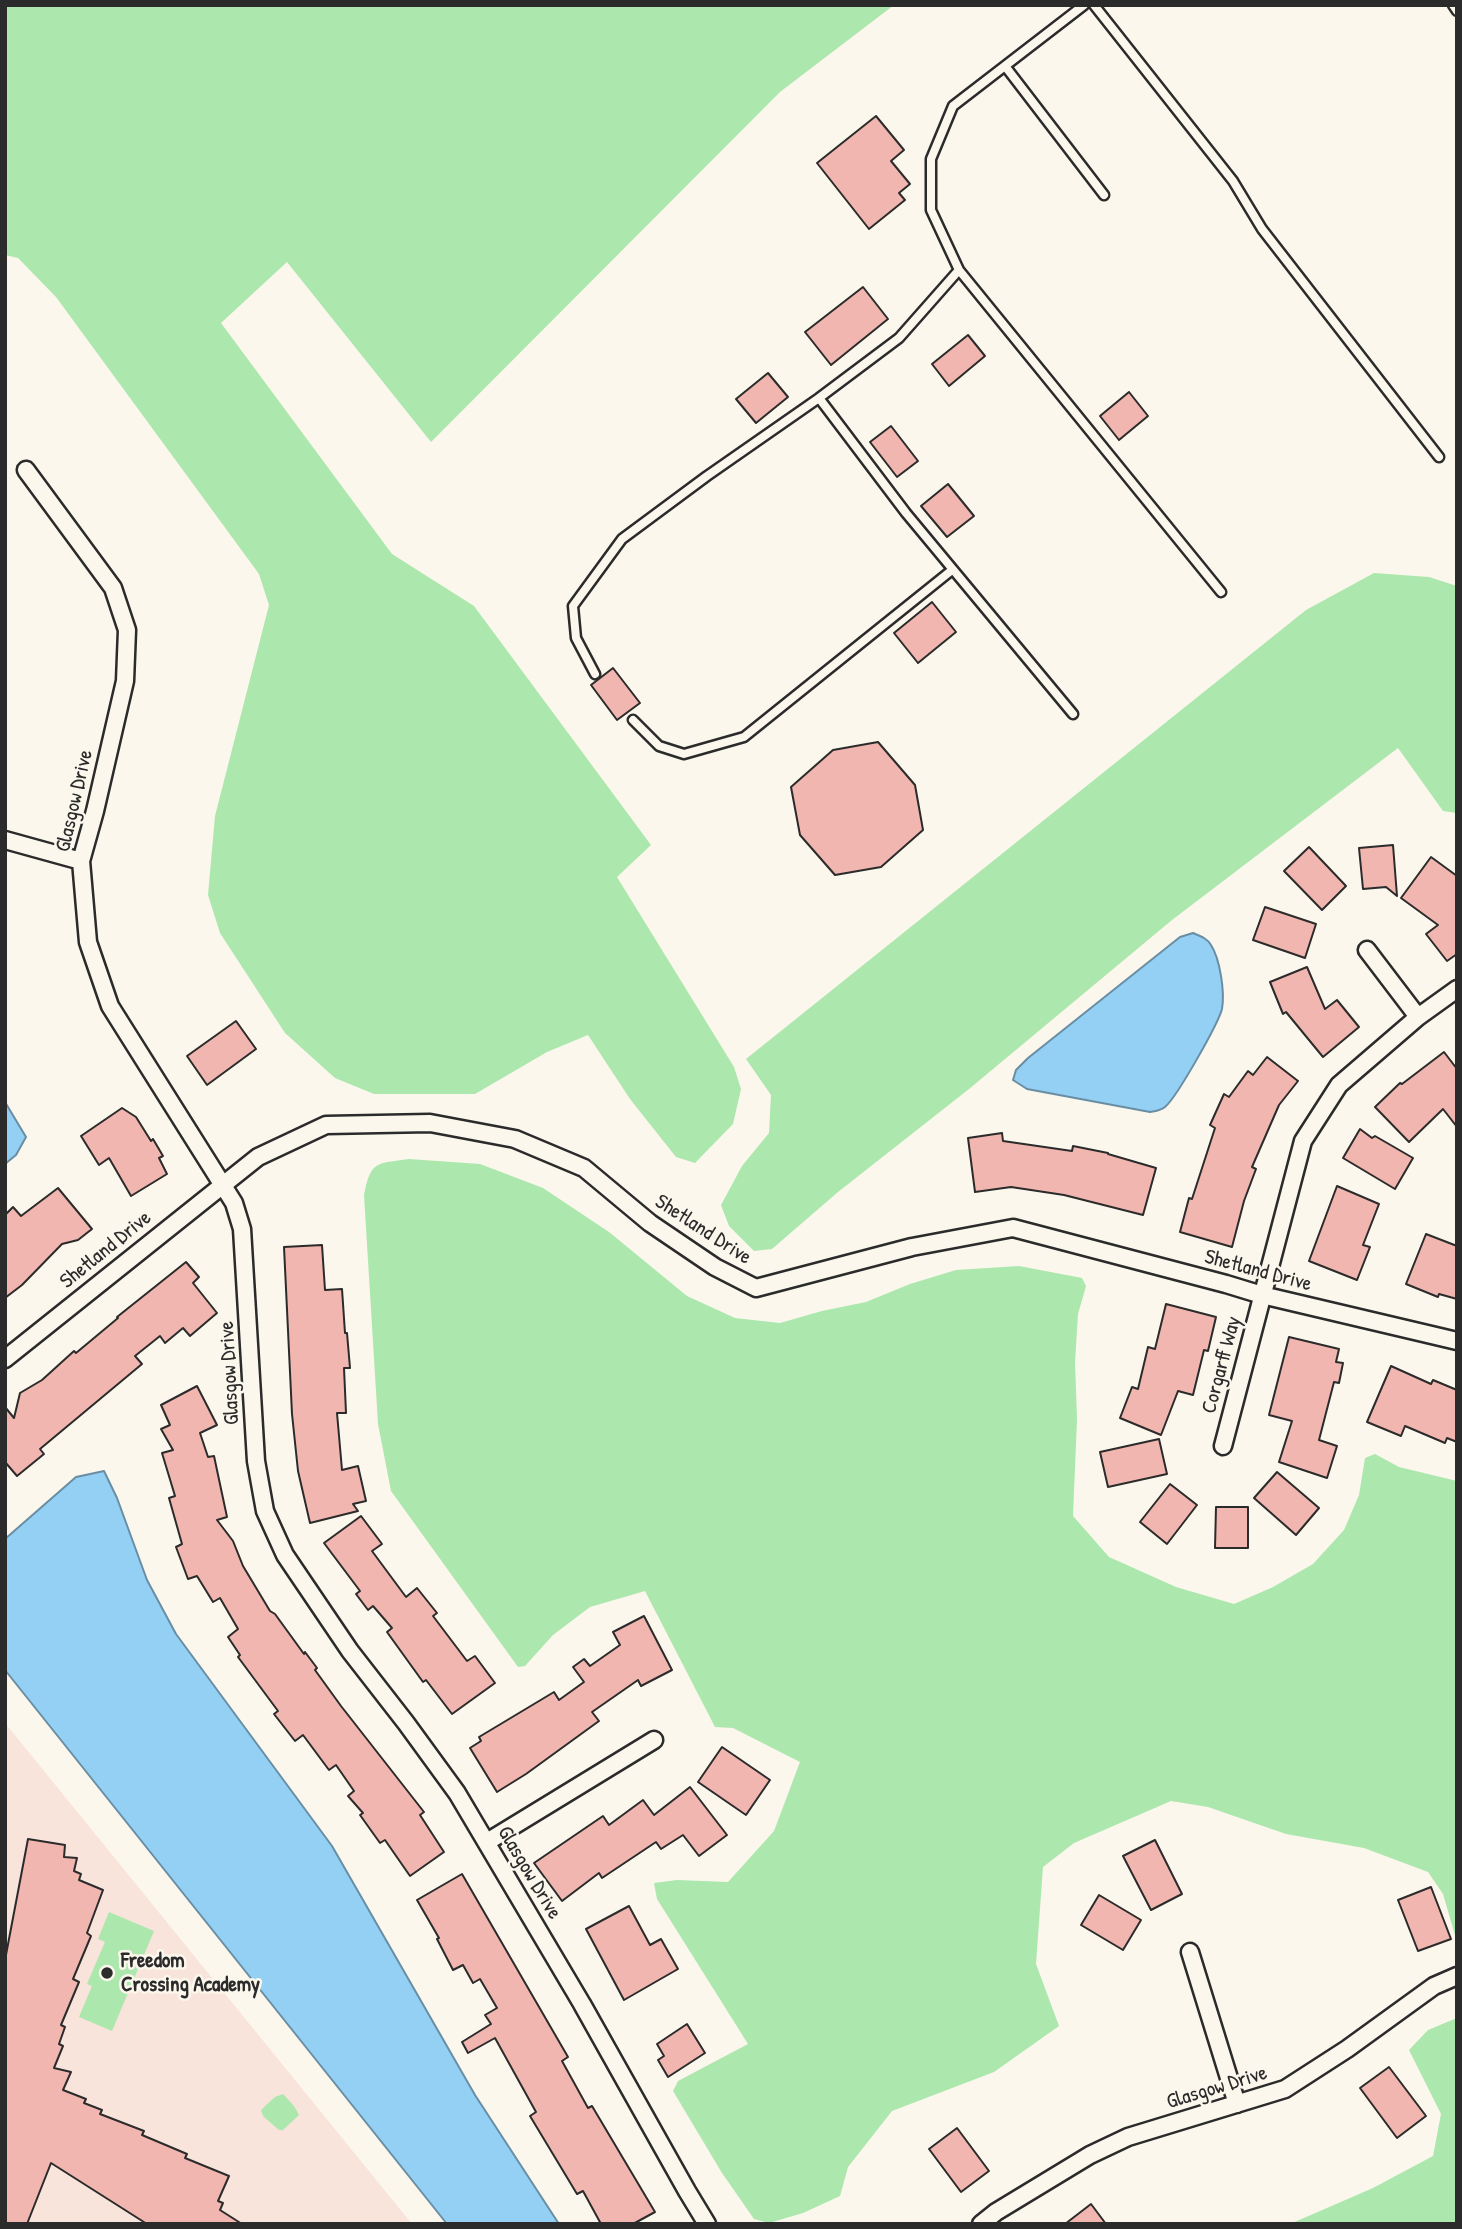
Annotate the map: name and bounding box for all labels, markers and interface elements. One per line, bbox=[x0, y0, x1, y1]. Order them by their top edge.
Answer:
street label: Glasgow Drive bbox=[51, 748, 99, 854]
street label: Shetland Drive bbox=[650, 1190, 756, 1270]
street label: Shetland Drive bbox=[55, 1206, 157, 1294]
street label: Shetland Drive bbox=[1202, 1245, 1314, 1297]
street label: Corgarff Way bbox=[1197, 1314, 1247, 1416]
street label: Glasgow Drive bbox=[215, 1320, 245, 1426]
street label: Glasgow Drive bbox=[491, 1822, 567, 1924]
place label: Freedom Crossing Academy bbox=[121, 1948, 260, 1998]
marker: Freedom Crossing Academy bbox=[99, 1965, 115, 1981]
street label: Glasgow Drive bbox=[1164, 2061, 1270, 2115]

